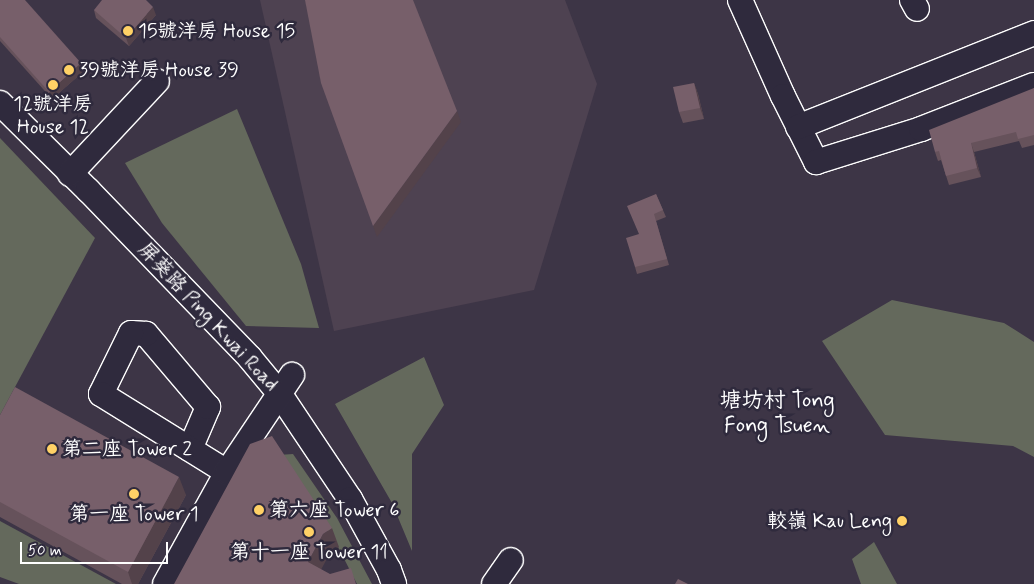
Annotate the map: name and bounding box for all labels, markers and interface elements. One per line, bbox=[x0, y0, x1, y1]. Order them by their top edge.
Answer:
place label: 15號洋房 House 15 bbox=[138, 19, 295, 43]
marker: 15號洋房 House 15 bbox=[122, 25, 134, 37]
place label: 39號洋房 House 39 bbox=[79, 58, 239, 82]
marker: 39號洋房 House 39 bbox=[63, 64, 75, 76]
marker: 12號洋房 House 12 bbox=[47, 79, 59, 91]
place label: 12號洋房 House 12 bbox=[13, 93, 93, 140]
street label: 屏葵路 Ping Kwai Road bbox=[133, 237, 283, 397]
district label: 塘坊村 Tong Fong Tsuen bbox=[718, 388, 836, 440]
place label: 第二座 Tower 2 bbox=[62, 437, 192, 461]
marker: 第二座 Tower 2 bbox=[46, 443, 58, 455]
marker: 第一座 Tower 1 bbox=[128, 488, 140, 500]
place label: 第六座 Tower 6 bbox=[269, 498, 400, 522]
place label: 第一座 Tower 1 bbox=[69, 502, 199, 526]
marker: 第六座 Tower 6 bbox=[253, 504, 265, 516]
place label: 較嶺 Kau Leng bbox=[767, 509, 892, 533]
marker: 較嶺 Kau Leng bbox=[896, 515, 908, 527]
marker: 第十一座 Tower 11 bbox=[303, 526, 315, 538]
scale bar bbox=[22, 532, 170, 564]
place label: 第十一座 Tower 11 bbox=[230, 540, 388, 564]
text: 50 m bbox=[28, 541, 62, 561]

